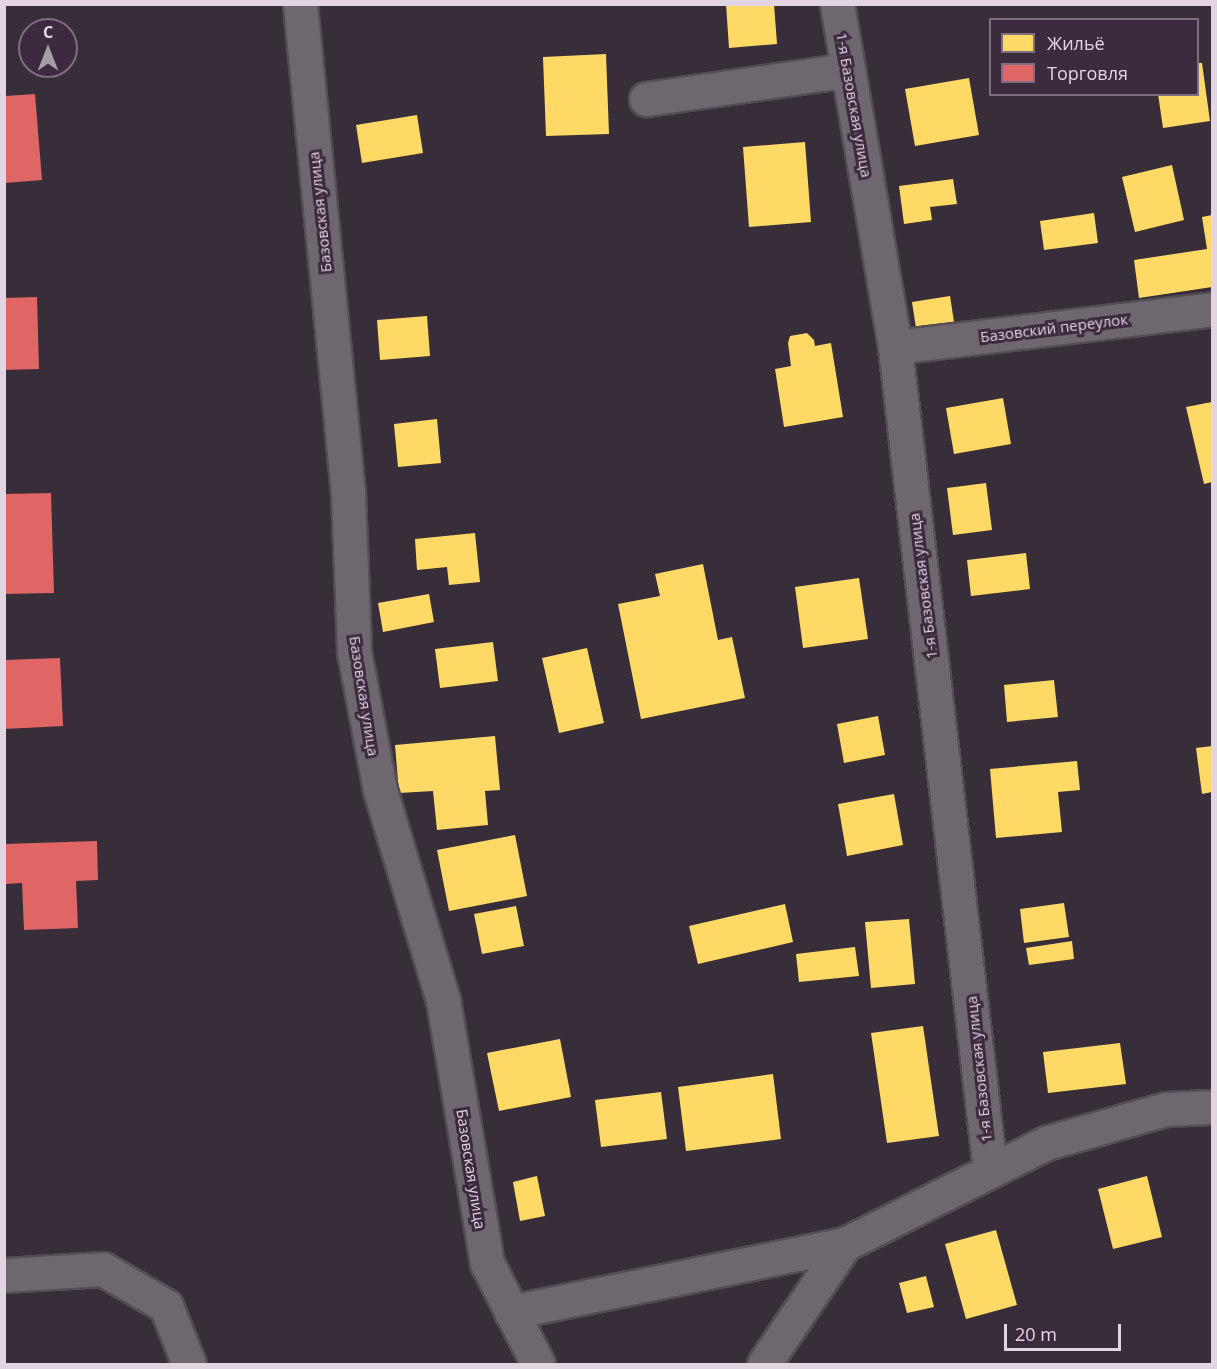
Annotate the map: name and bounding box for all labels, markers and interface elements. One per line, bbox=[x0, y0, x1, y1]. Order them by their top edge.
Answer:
north arrow bbox=[18, 18, 78, 78]
legend bbox=[989, 18, 1199, 96]
text: С bbox=[43, 21, 53, 43]
street label: 1-я Базовская улица bbox=[832, 31, 876, 179]
text: Жильё bbox=[1047, 31, 1105, 55]
text: Торговля bbox=[1047, 61, 1128, 85]
street label: Базовская улица bbox=[305, 151, 335, 273]
street label: Базовский переулок bbox=[979, 310, 1129, 346]
street label: 1-я Базовская улица bbox=[905, 512, 941, 660]
street label: Базовская улица bbox=[346, 635, 382, 757]
street label: 1-я Базовская улица bbox=[962, 995, 996, 1143]
street label: Базовская улица bbox=[453, 1108, 489, 1230]
scale bar bbox=[1007, 1312, 1124, 1350]
text: 20 m bbox=[1015, 1322, 1057, 1346]

